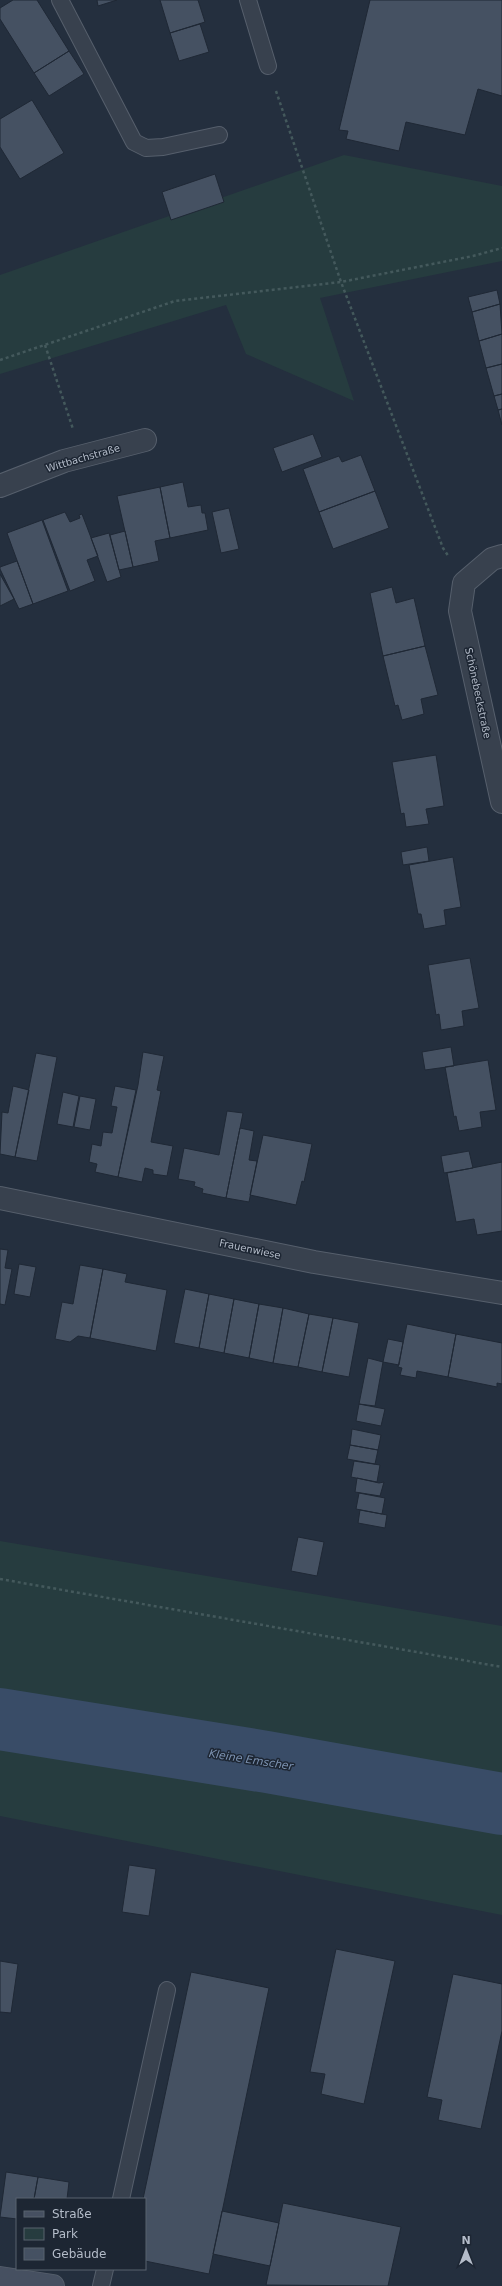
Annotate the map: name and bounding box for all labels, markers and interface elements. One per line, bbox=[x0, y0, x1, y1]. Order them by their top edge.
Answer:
street label: Wittbachstraße bbox=[45, 442, 121, 474]
street label: Schönebeckstraße bbox=[463, 647, 493, 739]
street label: Frauenwiese bbox=[218, 1237, 282, 1261]
water label: Kleine Emscher bbox=[208, 1747, 295, 1773]
legend bbox=[16, 2198, 146, 2270]
text: Straße bbox=[52, 2207, 92, 2221]
text: Park bbox=[52, 2227, 78, 2241]
north arrow bbox=[446, 2230, 486, 2270]
text: N bbox=[461, 2234, 471, 2247]
text: Gebäude bbox=[52, 2247, 106, 2261]

